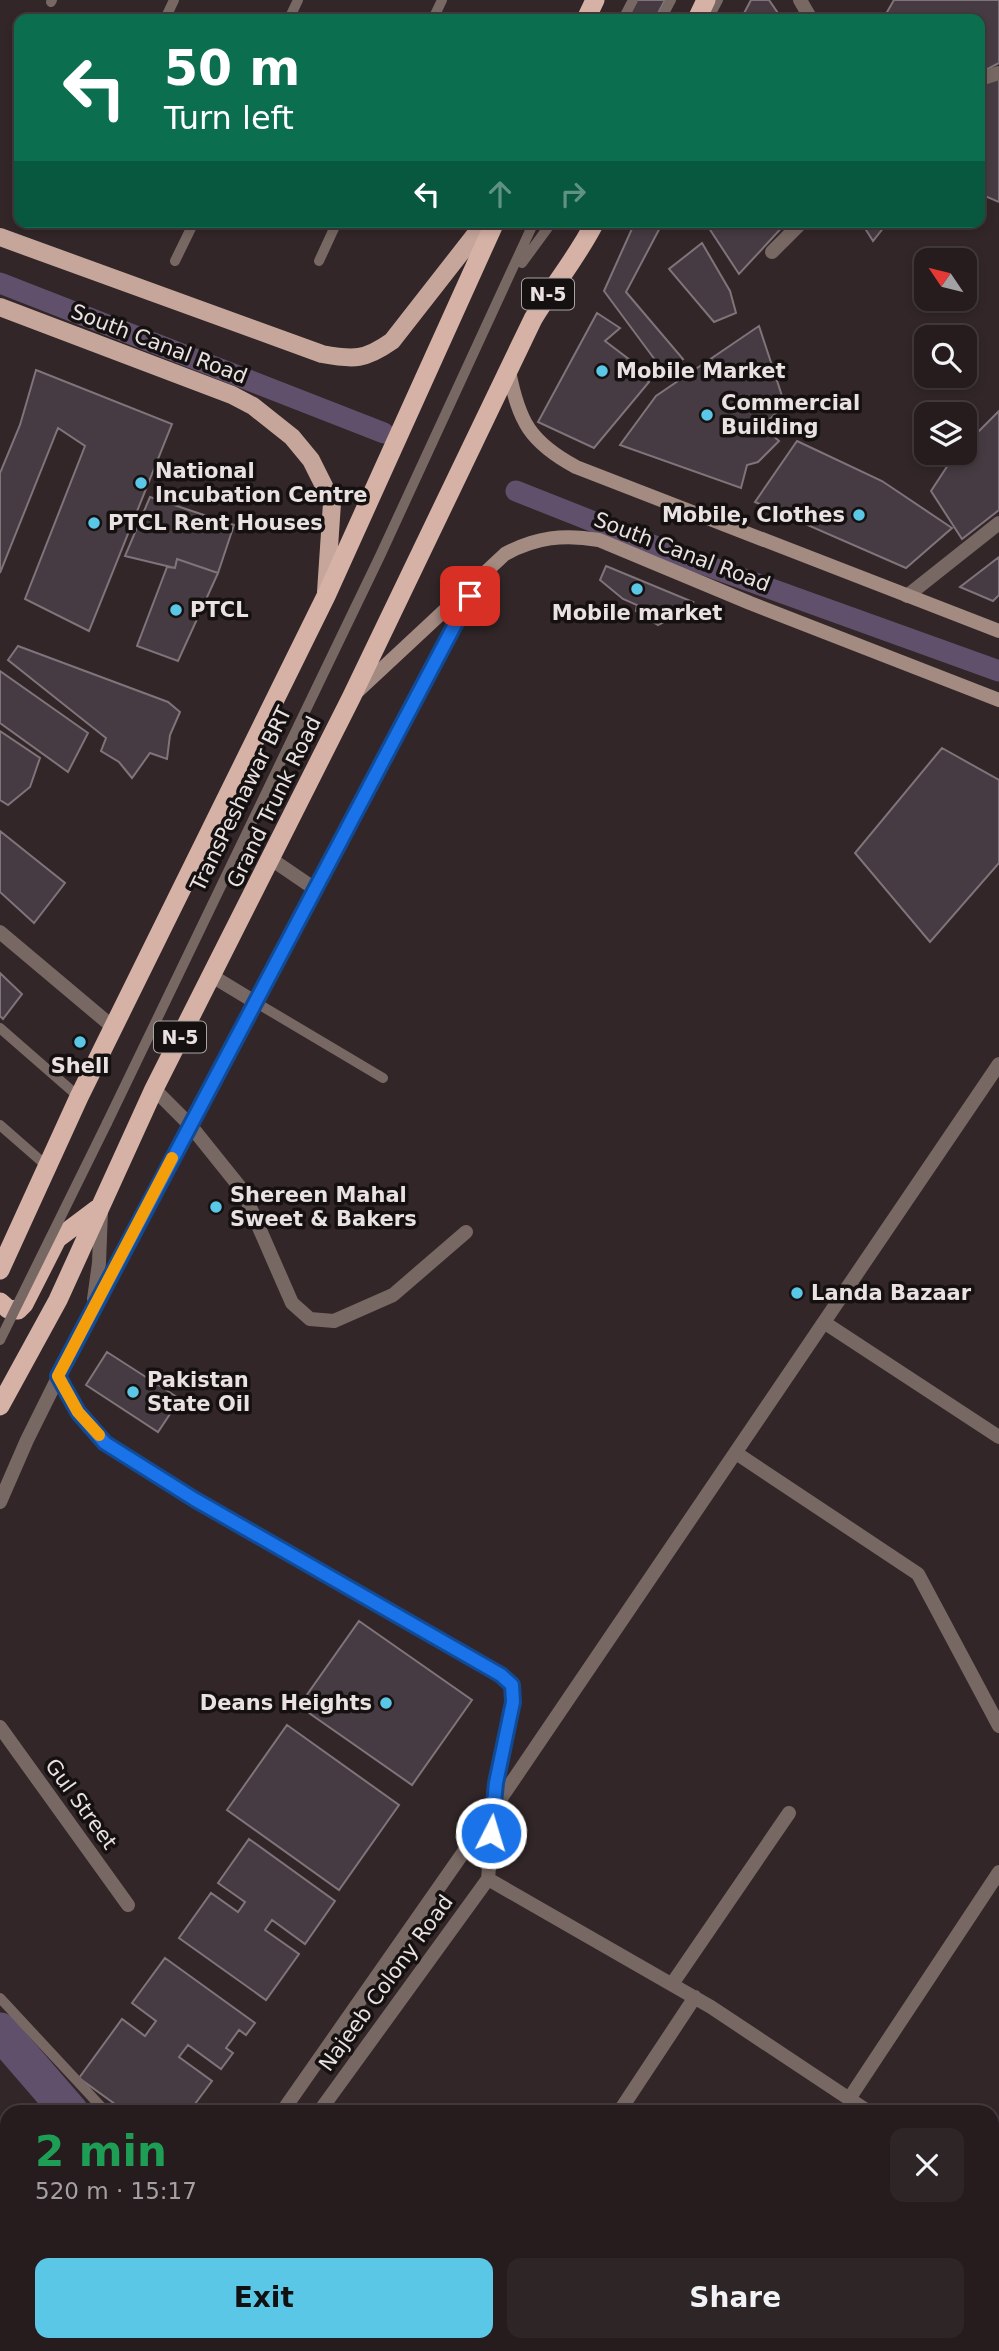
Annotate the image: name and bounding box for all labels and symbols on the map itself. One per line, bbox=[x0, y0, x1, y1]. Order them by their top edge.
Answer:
north arrow bbox=[914, 248, 976, 312]
road number: N-5 bbox=[522, 278, 574, 310]
street label: South Canal Road bbox=[68, 299, 250, 389]
place label: Mobile Market bbox=[616, 359, 785, 383]
marker: Mobile Market bbox=[594, 363, 610, 379]
place label: Commercial Building bbox=[721, 391, 860, 439]
marker: Commercial Building bbox=[699, 407, 715, 423]
place label: National Incubation Centre bbox=[155, 459, 368, 507]
marker: National Incubation Centre bbox=[133, 475, 149, 491]
place label: Mobile, Clothes bbox=[662, 503, 845, 527]
street label: South Canal Road bbox=[591, 507, 773, 597]
marker: Mobile, Clothes bbox=[851, 507, 867, 523]
place label: PTCL Rent Houses bbox=[108, 511, 323, 535]
marker: PTCL Rent Houses bbox=[86, 515, 102, 531]
pin bbox=[440, 566, 500, 626]
marker: Mobile market bbox=[629, 581, 645, 597]
place label: PTCL bbox=[190, 598, 249, 622]
place label: Mobile market bbox=[552, 601, 722, 625]
marker: PTCL bbox=[168, 602, 184, 618]
street label: TransPeshawar BRT bbox=[185, 702, 296, 896]
street label: Grand Trunk Road bbox=[222, 712, 326, 892]
road number: N-5 bbox=[154, 1021, 206, 1052]
marker: Shell bbox=[72, 1034, 88, 1050]
place label: Shell bbox=[51, 1054, 109, 1078]
place label: Shereen Mahal Sweet & Bakers bbox=[230, 1183, 417, 1231]
marker: Shereen Mahal Sweet & Bakers bbox=[208, 1199, 224, 1215]
place label: Landa Bazaar bbox=[811, 1281, 972, 1305]
marker: Landa Bazaar bbox=[789, 1285, 805, 1301]
place label: Pakistan State Oil bbox=[147, 1368, 250, 1416]
marker: Pakistan State Oil bbox=[125, 1384, 141, 1400]
place label: Deans Heights bbox=[200, 1691, 372, 1715]
marker: Deans Heights bbox=[378, 1695, 394, 1711]
street label: Gul Street bbox=[40, 1754, 122, 1854]
position arrow bbox=[454, 1796, 528, 1870]
street label: Najeeb Colony Road bbox=[314, 1890, 458, 2076]

